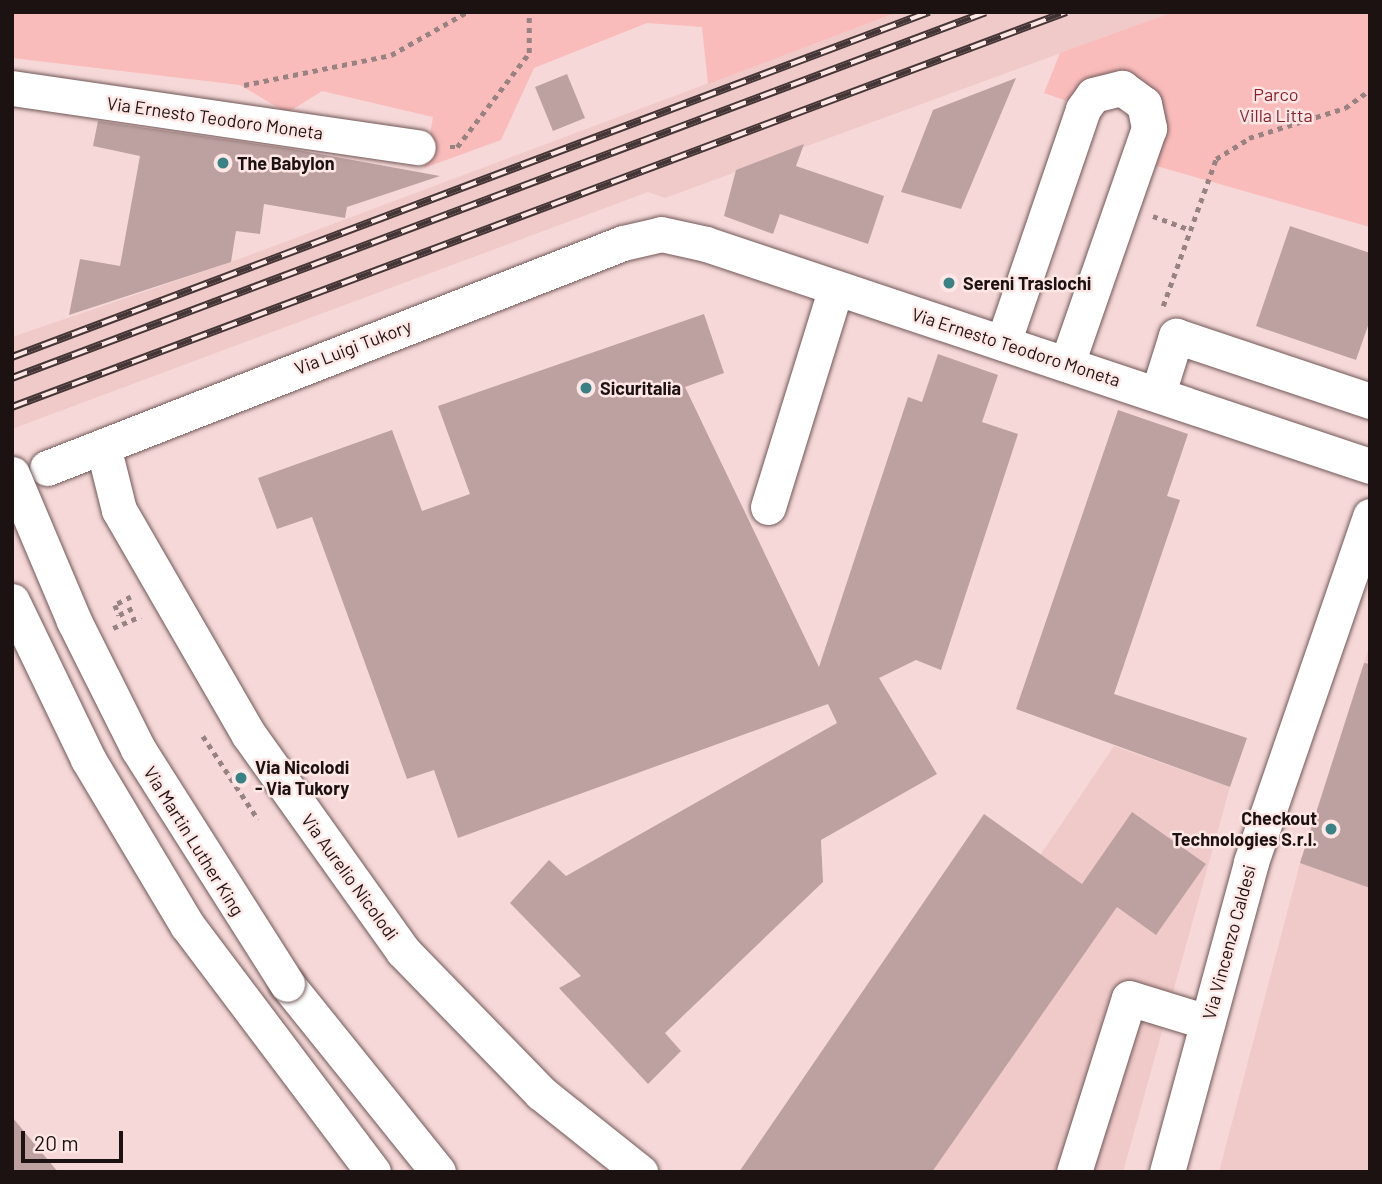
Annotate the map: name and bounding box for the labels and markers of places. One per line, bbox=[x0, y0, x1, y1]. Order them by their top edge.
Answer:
place label: The Babylon bbox=[237, 152, 335, 174]
marker: The Babylon bbox=[215, 155, 231, 171]
place label: Sereni Traslochi bbox=[963, 272, 1091, 294]
marker: Sereni Traslochi bbox=[941, 275, 957, 291]
place label: Sicuritalia bbox=[600, 377, 681, 399]
marker: Sicuritalia bbox=[578, 380, 594, 396]
place label: Via Nicolodi - Via Tukory bbox=[255, 757, 349, 800]
marker: Via Nicolodi - Via Tukory bbox=[233, 770, 249, 786]
place label: Checkout Technologies S.r.l. bbox=[1172, 808, 1317, 850]
marker: Checkout Technologies S.r.l. bbox=[1323, 821, 1339, 837]

